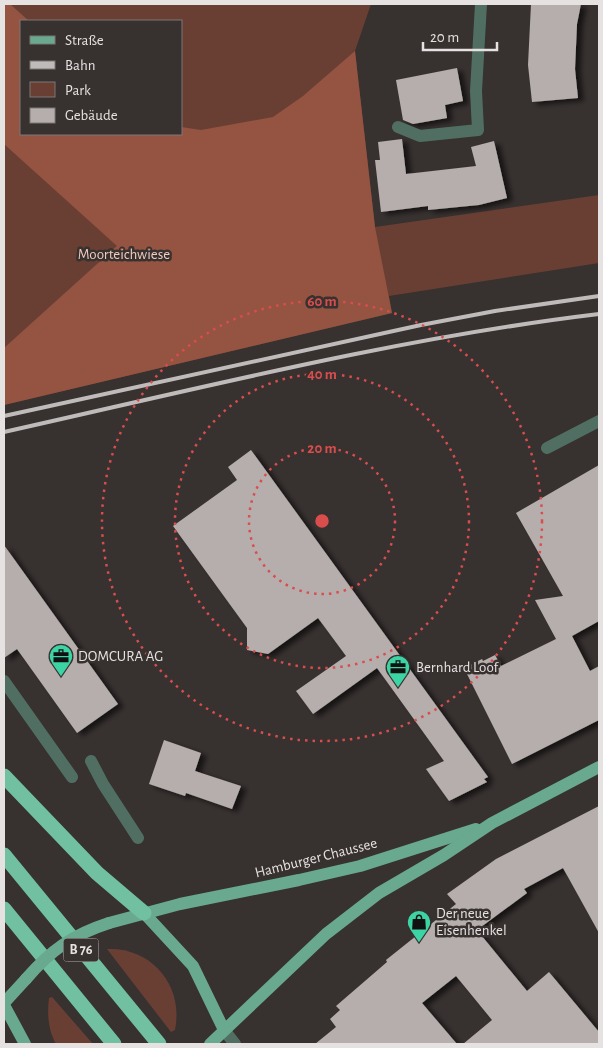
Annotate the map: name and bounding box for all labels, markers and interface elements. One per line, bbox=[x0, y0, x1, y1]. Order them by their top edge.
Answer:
legend bbox=[20, 20, 182, 135]
scale bar bbox=[423, 20, 497, 52]
text: 20 m bbox=[430, 30, 459, 45]
text: Straße bbox=[65, 33, 104, 48]
text: Bahn bbox=[65, 58, 95, 73]
text: Park bbox=[65, 83, 91, 98]
text: Gebäude bbox=[65, 108, 118, 123]
park label: Moorteichwiese bbox=[78, 247, 170, 262]
text: 60 m bbox=[307, 294, 337, 309]
text: 40 m bbox=[307, 367, 337, 382]
text: 20 m bbox=[307, 441, 337, 456]
centre of rings bbox=[313, 512, 331, 530]
office icon: DOMCURA AG bbox=[48, 643, 74, 677]
place label: DOMCURA AG bbox=[78, 649, 163, 664]
office icon: Bernhard Loof bbox=[385, 654, 411, 688]
place label: Bernhard Loof bbox=[416, 660, 500, 675]
street label: Hamburger Chaussee bbox=[253, 836, 379, 880]
place label: Der neue Eisenhenkel bbox=[436, 906, 507, 938]
shop icon: Der neue Eisenhenkel bbox=[406, 909, 432, 943]
road number: B 76 bbox=[64, 938, 98, 962]

